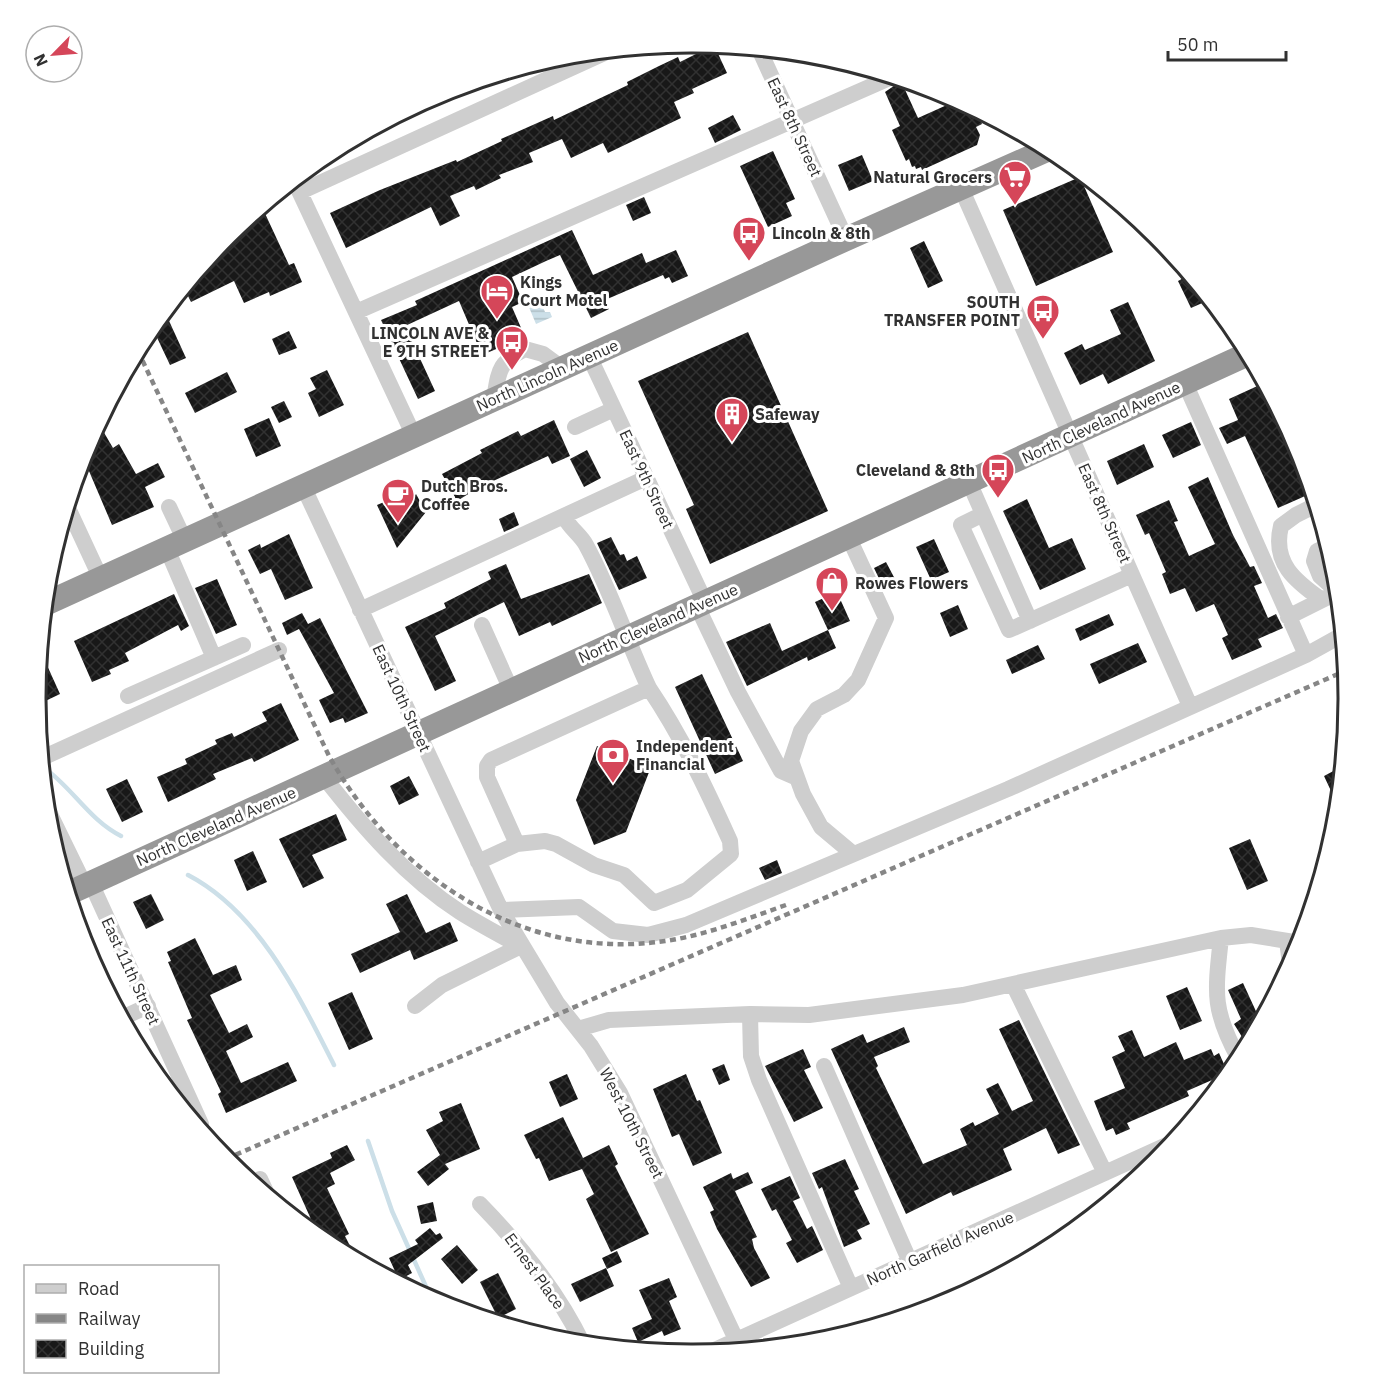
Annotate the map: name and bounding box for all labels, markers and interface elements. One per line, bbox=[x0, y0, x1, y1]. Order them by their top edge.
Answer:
north arrow bbox=[24, 24, 84, 84]
scale bar bbox=[1168, 24, 1286, 62]
text: 50 m bbox=[1177, 33, 1219, 56]
text: N bbox=[29, 51, 52, 70]
street label: East 8th Street bbox=[763, 74, 827, 180]
supermarket icon: Natural Grocers bbox=[997, 159, 1033, 206]
place label: Natural Grocers bbox=[873, 167, 992, 187]
bus stop icon: Lincoln & 8th bbox=[731, 215, 767, 262]
place label: Lincoln & 8th bbox=[772, 223, 871, 243]
place label: Kings Court Motel bbox=[520, 272, 607, 310]
hotel icon: Kings Court Motel bbox=[479, 273, 515, 320]
place label: SOUTH TRANSFER POINT bbox=[884, 292, 1020, 330]
bus stop icon: SOUTH TRANSFER POINT bbox=[1025, 293, 1061, 340]
place label: LINCOLN AVE & E 9TH STREET bbox=[371, 323, 489, 361]
bus stop icon: LINCOLN AVE & E 9TH STREET bbox=[494, 324, 530, 371]
street label: North Lincoln Avenue bbox=[473, 335, 621, 415]
street label: North Cleveland Avenue bbox=[1019, 376, 1184, 468]
building icon: Safeway bbox=[714, 396, 750, 443]
place label: Safeway bbox=[755, 404, 820, 424]
street label: East 9th Street bbox=[615, 426, 679, 532]
bus stop icon: Cleveland & 8th bbox=[980, 452, 1016, 499]
place label: Cleveland & 8th bbox=[856, 460, 975, 480]
street label: East 8th Street bbox=[1074, 460, 1136, 566]
place label: Dutch Bros. Coffee bbox=[421, 476, 508, 514]
cafe icon: Dutch Bros. Coffee bbox=[380, 477, 416, 524]
shop icon: Rowes Flowers bbox=[814, 565, 850, 612]
place label: Rowes Flowers bbox=[855, 573, 968, 593]
street label: North Cleveland Avenue bbox=[575, 579, 741, 667]
street label: East 10th Street bbox=[368, 641, 436, 755]
place label: Independent Financial bbox=[636, 736, 734, 774]
bank icon: Independent Financial bbox=[595, 737, 631, 784]
street label: North Cleveland Avenue bbox=[133, 782, 299, 870]
street label: East 11th Street bbox=[97, 914, 165, 1028]
street label: West 10th Street bbox=[596, 1064, 668, 1182]
street label: North Garfield Avenue bbox=[863, 1206, 1017, 1289]
street label: Ernest Place bbox=[501, 1229, 570, 1313]
legend bbox=[24, 1265, 219, 1373]
text: Road bbox=[78, 1277, 119, 1300]
text: Railway bbox=[78, 1307, 140, 1330]
text: Building bbox=[78, 1337, 145, 1360]

